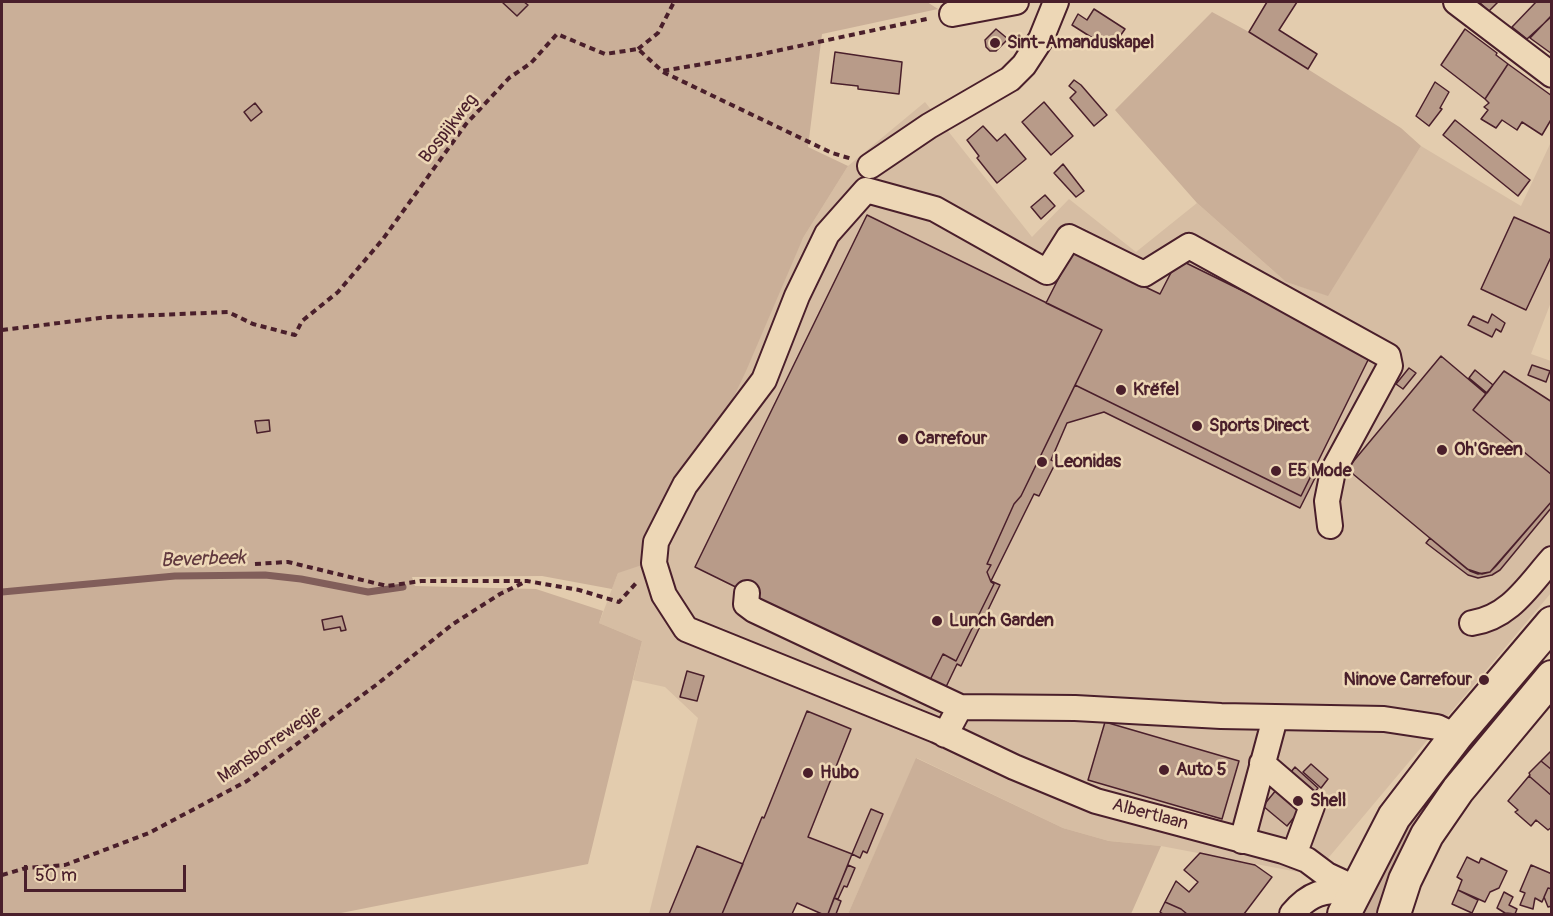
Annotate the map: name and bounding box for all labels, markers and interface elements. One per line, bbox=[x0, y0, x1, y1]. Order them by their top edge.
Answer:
place label: Sint-Amanduskapel bbox=[1007, 32, 1154, 54]
marker: Sint-Amanduskapel bbox=[988, 36, 1002, 50]
street label: Bospijkweg bbox=[415, 90, 483, 168]
place label: Krëfel bbox=[1133, 379, 1179, 401]
marker: Krëfel bbox=[1114, 383, 1128, 397]
place label: Sports Direct bbox=[1209, 415, 1309, 437]
marker: Sports Direct bbox=[1190, 419, 1204, 433]
place label: Carrefour bbox=[915, 428, 987, 450]
marker: Carrefour bbox=[896, 432, 910, 446]
place label: Oh'Green bbox=[1454, 439, 1523, 461]
marker: Oh'Green bbox=[1435, 443, 1449, 457]
place label: Leonidas bbox=[1054, 451, 1121, 473]
marker: Leonidas bbox=[1035, 455, 1049, 469]
place label: E5 Mode bbox=[1288, 460, 1352, 482]
marker: E5 Mode bbox=[1269, 464, 1283, 478]
water label: Beverbeek bbox=[160, 547, 246, 573]
place label: Lunch Garden bbox=[949, 610, 1054, 632]
marker: Lunch Garden bbox=[930, 614, 944, 628]
place label: Ninove Carrefour bbox=[1343, 669, 1472, 691]
marker: Ninove Carrefour bbox=[1477, 673, 1491, 687]
street label: Mansborrewegje bbox=[214, 701, 326, 789]
place label: Auto 5 bbox=[1176, 759, 1227, 781]
place label: Hubo bbox=[820, 762, 859, 784]
marker: Auto 5 bbox=[1157, 763, 1171, 777]
marker: Hubo bbox=[801, 766, 815, 780]
place label: Shell bbox=[1310, 790, 1346, 812]
street label: Albertlaan bbox=[1110, 794, 1190, 836]
marker: Shell bbox=[1291, 794, 1305, 808]
scale bar bbox=[27, 853, 189, 891]
text: 50 m bbox=[35, 864, 77, 887]

